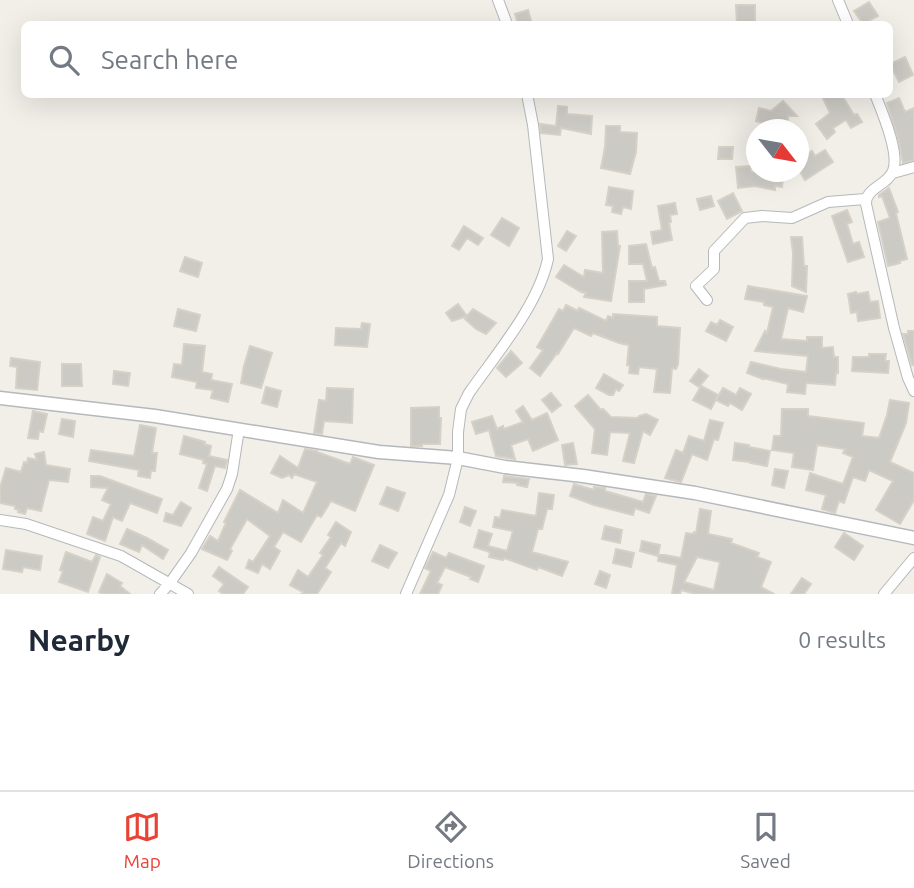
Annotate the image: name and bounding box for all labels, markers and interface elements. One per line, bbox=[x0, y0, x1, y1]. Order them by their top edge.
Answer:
search box bbox=[21, 21, 893, 98]
icon: search bbox=[45, 41, 83, 79]
text: Search here bbox=[101, 45, 238, 74]
north arrow bbox=[746, 119, 809, 182]
text: Nearby bbox=[28, 623, 130, 657]
text: 0 results bbox=[798, 627, 886, 652]
tab: Map bbox=[123, 808, 161, 872]
tab: Directions bbox=[407, 808, 494, 872]
tab: Saved bbox=[740, 808, 791, 872]

